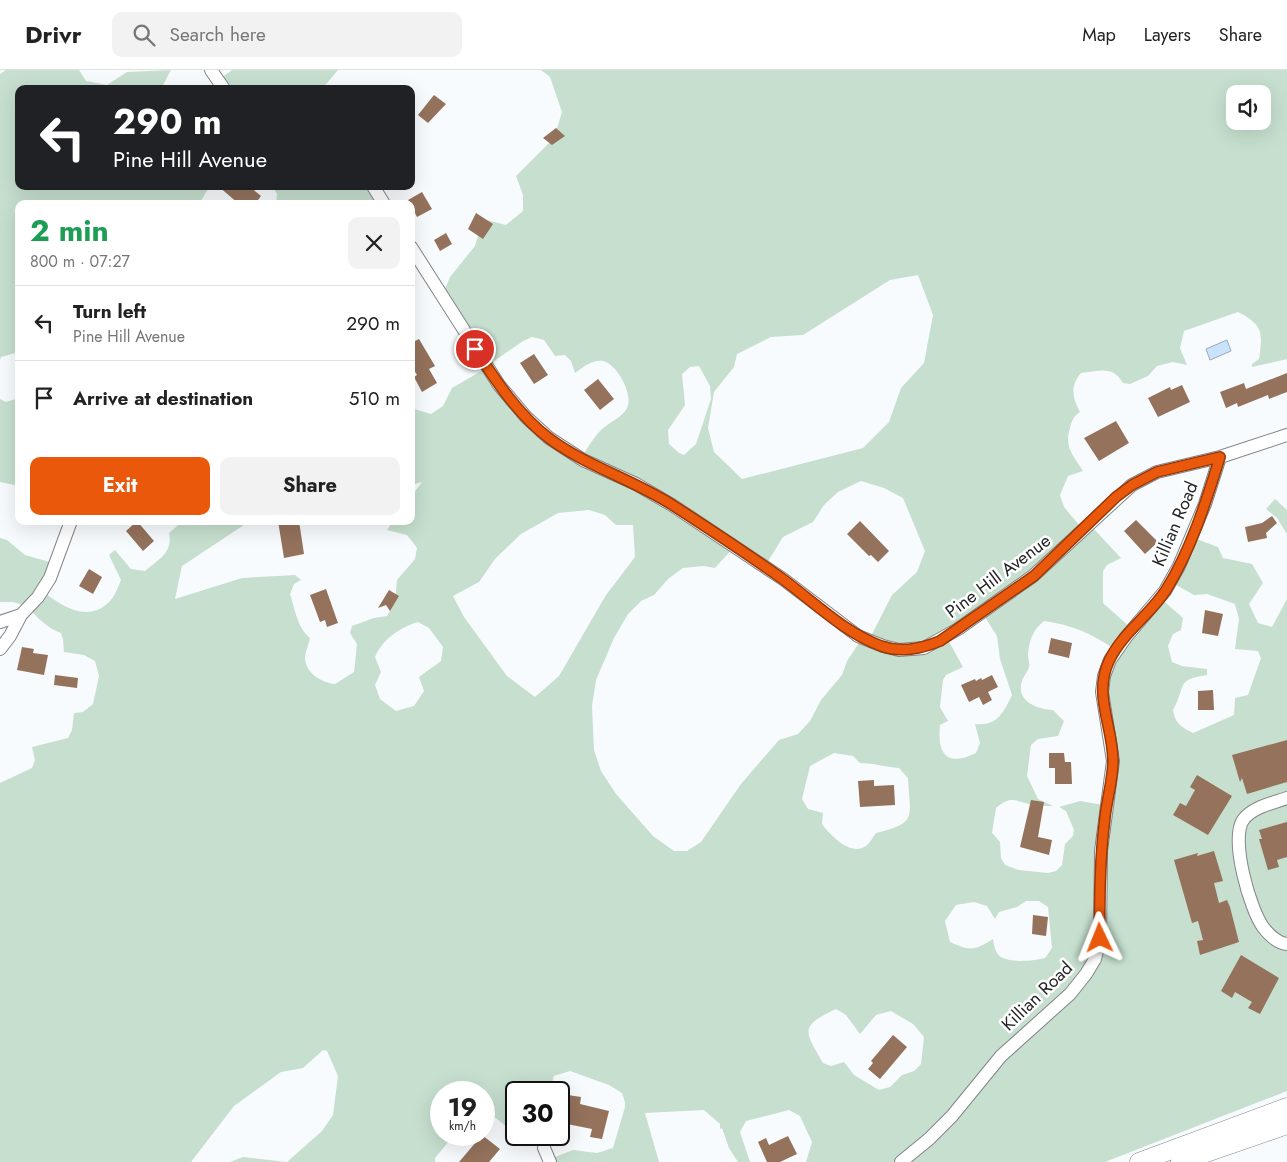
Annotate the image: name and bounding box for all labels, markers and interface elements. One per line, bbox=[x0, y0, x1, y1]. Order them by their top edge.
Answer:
search box bbox=[112, 12, 462, 57]
text: Drivr bbox=[25, 17, 82, 52]
icon: search bbox=[130, 21, 158, 49]
text: Search here bbox=[170, 21, 266, 48]
text: Map bbox=[1082, 22, 1116, 48]
text: Layers bbox=[1144, 22, 1191, 48]
text: Share bbox=[1219, 22, 1262, 48]
map controls bbox=[1226, 85, 1271, 130]
button: sound bbox=[1226, 85, 1271, 130]
text: 290 m bbox=[113, 97, 222, 147]
icon: left bbox=[30, 105, 95, 170]
text: Pine Hill Avenue bbox=[113, 143, 267, 175]
text: 2 min bbox=[30, 209, 109, 252]
button: close bbox=[348, 217, 400, 269]
text: 800 m · 07:27 bbox=[30, 250, 130, 273]
text: Turn left bbox=[73, 298, 146, 325]
icon: left bbox=[30, 309, 58, 337]
text: 290 m bbox=[346, 310, 400, 337]
text: Pine Hill Avenue bbox=[73, 325, 185, 348]
pin bbox=[454, 328, 496, 370]
icon: arrive bbox=[461, 335, 489, 363]
icon: arrive bbox=[30, 384, 58, 412]
text: Arrive at destination bbox=[73, 385, 253, 412]
text: 510 m bbox=[349, 385, 400, 412]
button: Exit bbox=[30, 457, 210, 515]
button: Share bbox=[220, 457, 400, 515]
street label: Killian Road bbox=[1145, 477, 1205, 571]
street label: Pine Hill Avenue bbox=[940, 528, 1056, 624]
position arrow bbox=[1073, 911, 1125, 963]
street label: Killian Road bbox=[996, 955, 1078, 1037]
speed limit sign: 30 bbox=[505, 1081, 570, 1146]
text: 19 bbox=[448, 1089, 477, 1125]
text: km/h bbox=[449, 1117, 476, 1135]

